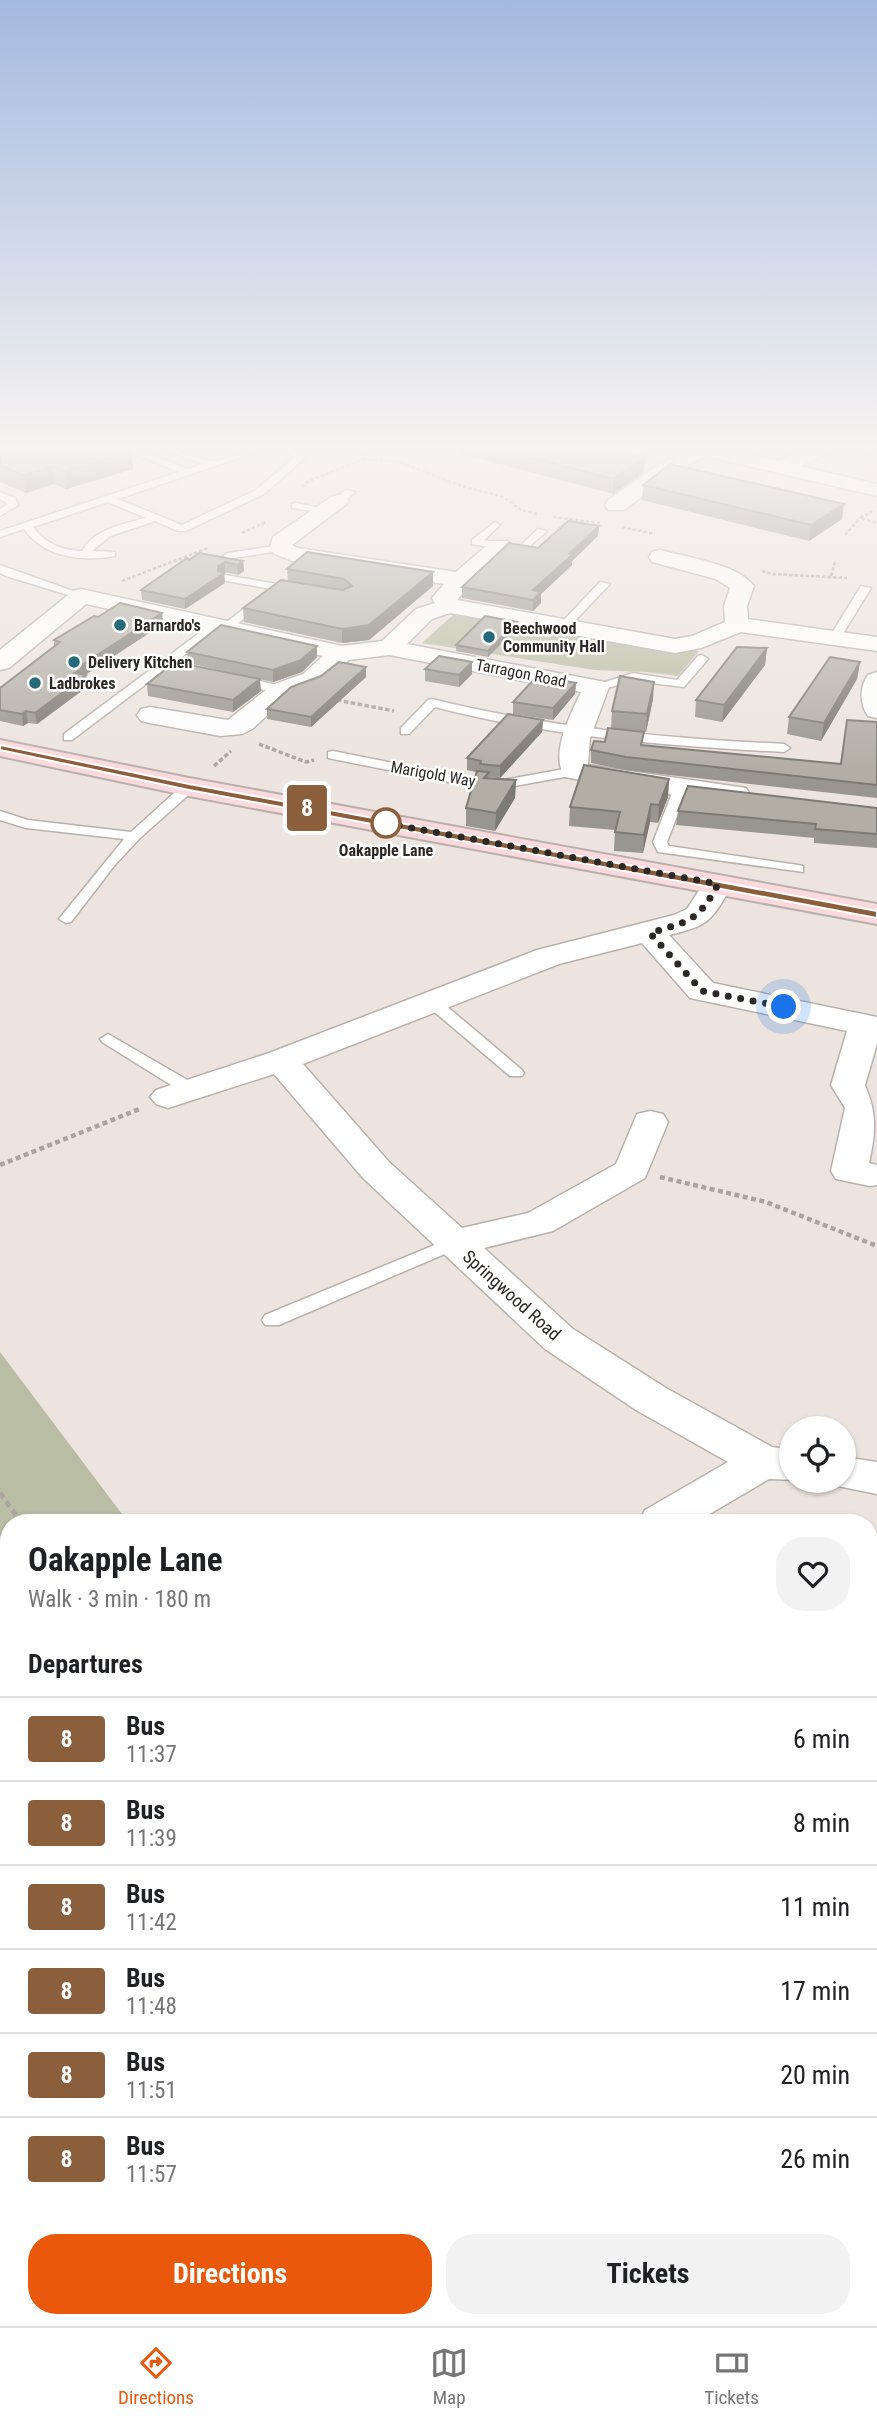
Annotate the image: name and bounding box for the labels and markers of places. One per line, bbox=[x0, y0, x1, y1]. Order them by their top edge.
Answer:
place label: Barnardo's bbox=[134, 616, 201, 635]
marker: Barnardo's bbox=[112, 617, 128, 633]
place label: Beechwood Community Hall bbox=[503, 619, 605, 656]
marker: Beechwood Community Hall bbox=[481, 629, 497, 645]
place label: Delivery Kitchen bbox=[88, 653, 192, 672]
marker: Delivery Kitchen bbox=[66, 654, 82, 670]
place label: Ladbrokes bbox=[49, 674, 115, 693]
marker: Ladbrokes bbox=[27, 675, 43, 691]
marker: Oakapple Lane bbox=[371, 808, 401, 838]
place label: Oakapple Lane bbox=[339, 841, 434, 860]

